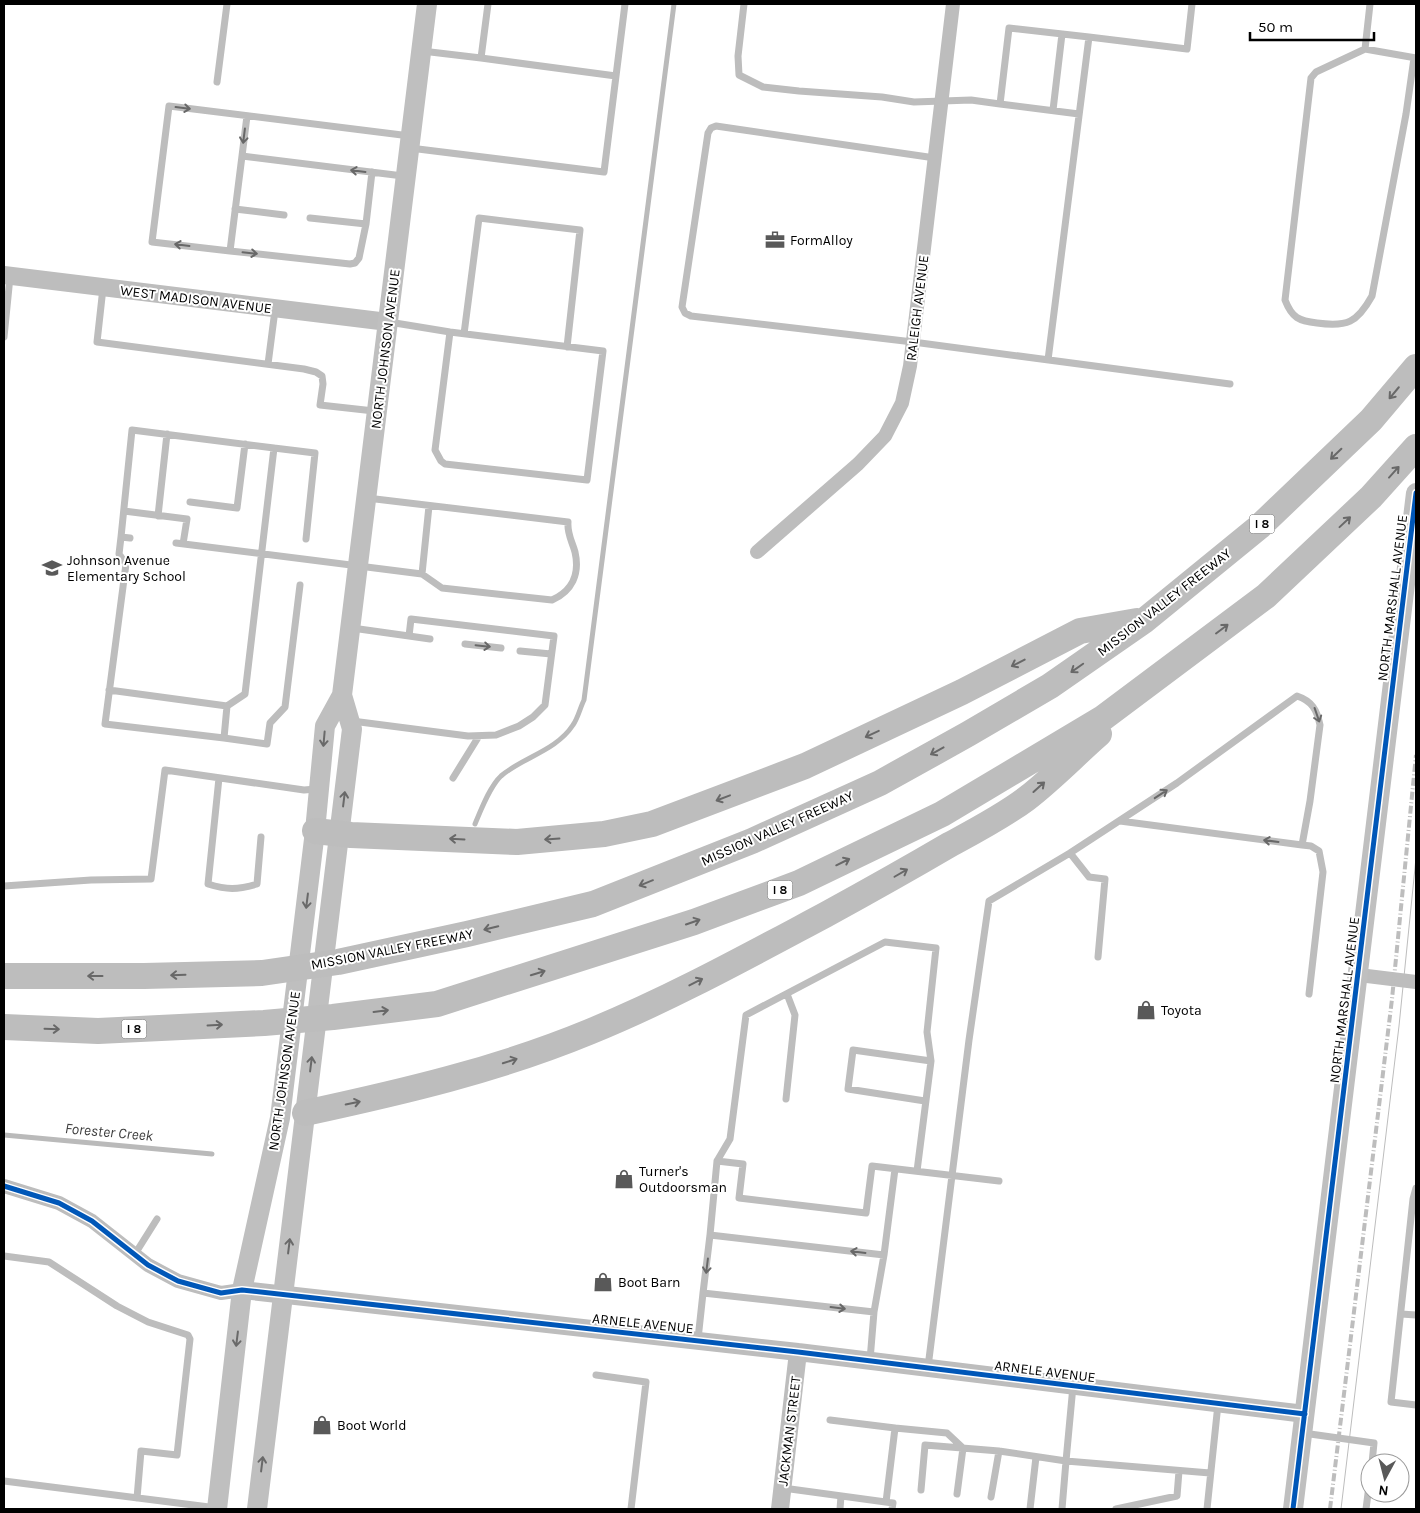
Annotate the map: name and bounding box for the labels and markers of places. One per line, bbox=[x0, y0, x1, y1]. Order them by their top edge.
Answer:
office icon: FormAlloy bbox=[764, 229, 786, 251]
place label: FormAlloy bbox=[790, 232, 853, 249]
place label: Johnson Avenue Elementary School bbox=[67, 552, 186, 585]
school or university icon: Johnson Avenue Elementary School bbox=[41, 557, 63, 579]
shop icon: Toyota bbox=[1135, 999, 1157, 1021]
place label: Toyota bbox=[1161, 1002, 1202, 1019]
place label: Turner's Outdoorsman bbox=[639, 1163, 727, 1196]
shop icon: Turner's Outdoorsman bbox=[613, 1168, 635, 1190]
shop icon: Boot Barn bbox=[592, 1271, 614, 1293]
place label: Boot Barn bbox=[618, 1274, 681, 1291]
shop icon: Boot World bbox=[311, 1414, 333, 1436]
place label: Boot World bbox=[337, 1417, 407, 1434]

